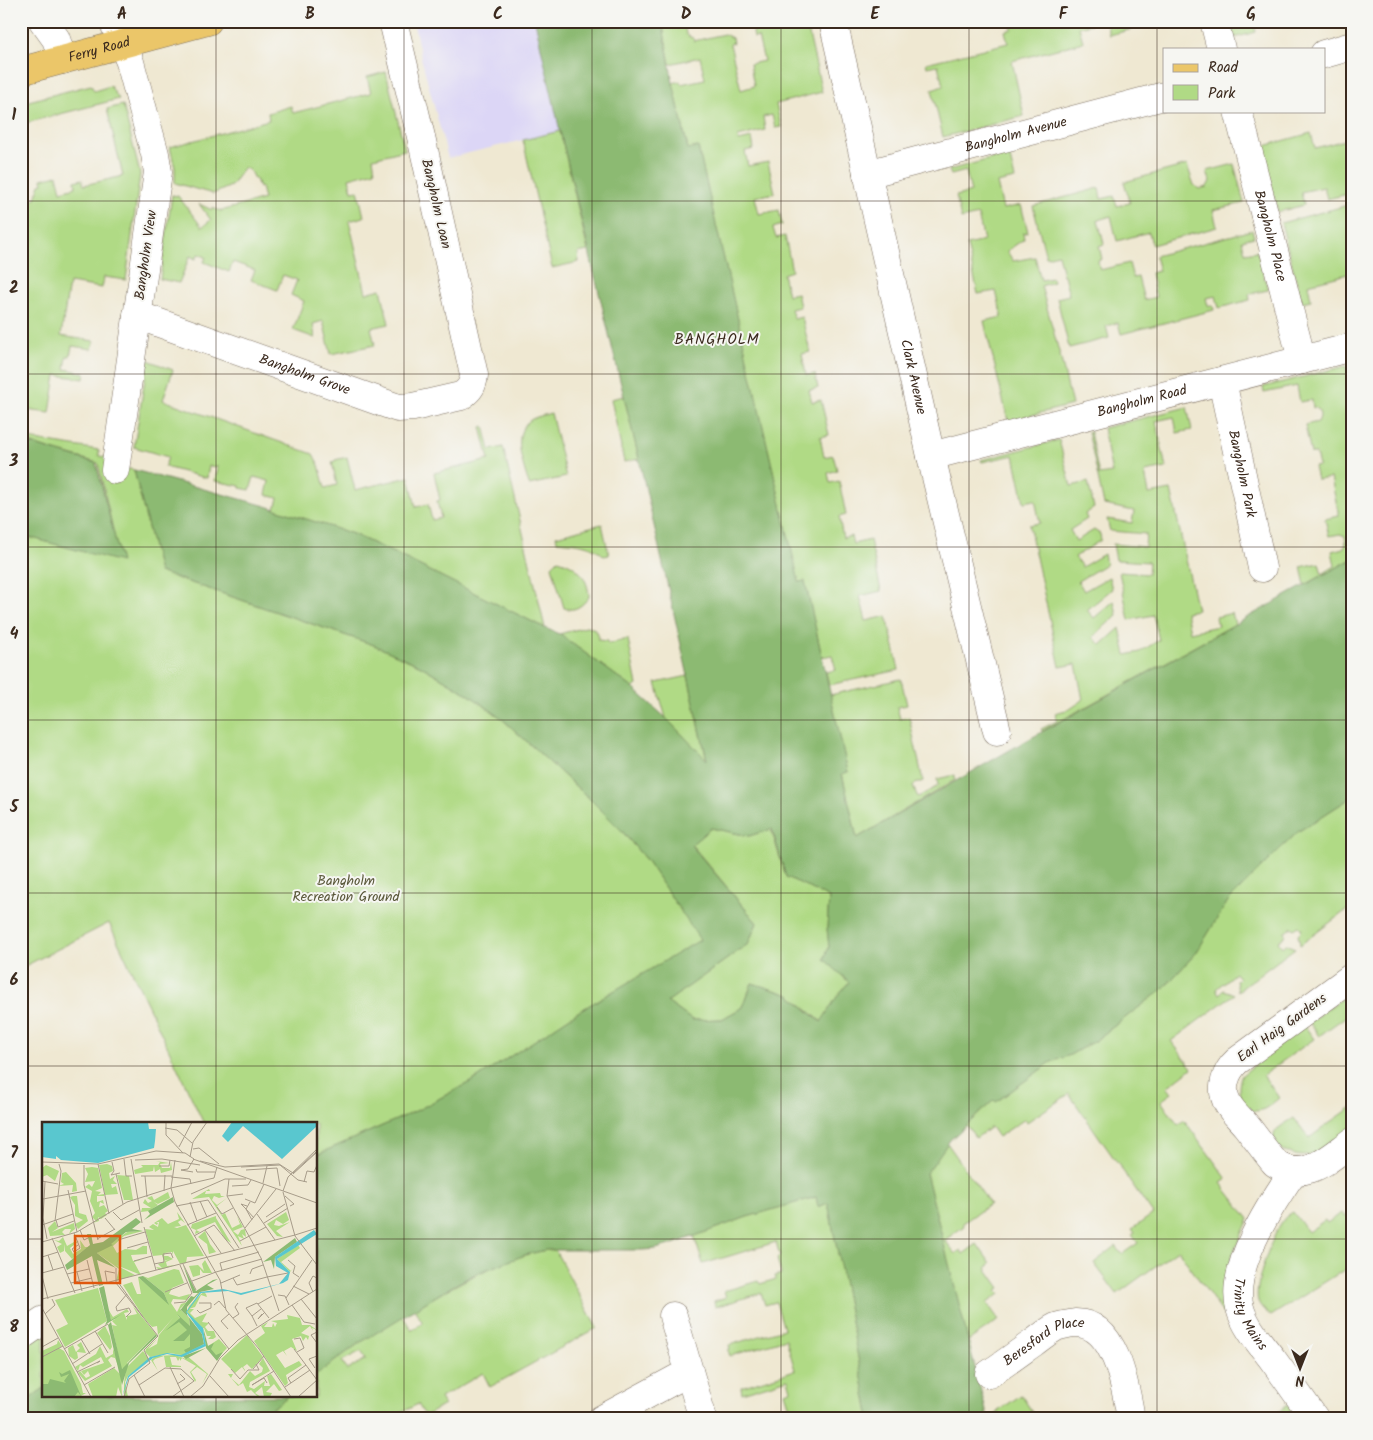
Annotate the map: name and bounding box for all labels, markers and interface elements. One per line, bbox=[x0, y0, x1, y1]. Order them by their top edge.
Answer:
text: A bbox=[117, 2, 127, 27]
text: B bbox=[305, 2, 315, 27]
text: C bbox=[493, 2, 503, 27]
text: D bbox=[681, 2, 692, 27]
text: E bbox=[871, 2, 881, 27]
text: F bbox=[1059, 2, 1069, 27]
text: G bbox=[1246, 2, 1256, 27]
street label: Ferry Road bbox=[66, 31, 134, 69]
legend bbox=[1163, 48, 1326, 112]
text: Road bbox=[1208, 56, 1239, 80]
text: Park bbox=[1208, 82, 1236, 106]
text: 1 bbox=[12, 103, 17, 128]
street label: Bangholm Avenue bbox=[962, 111, 1070, 159]
street label: Bangholm Loan bbox=[415, 157, 457, 251]
street label: Bangholm Place bbox=[1248, 188, 1293, 285]
street label: Bangholm View bbox=[129, 208, 163, 301]
text: 2 bbox=[9, 276, 19, 301]
district label: BANGHOLM bbox=[674, 328, 760, 352]
street label: Clark Avenue bbox=[894, 337, 933, 417]
street label: Bangholm Grove bbox=[256, 348, 354, 401]
street label: Bangholm Road bbox=[1095, 379, 1190, 424]
street label: Bangholm Park bbox=[1222, 428, 1262, 520]
text: 3 bbox=[9, 449, 19, 474]
text: 4 bbox=[10, 622, 19, 647]
text: 5 bbox=[9, 795, 20, 820]
park label: Bangholm Recreation Ground bbox=[292, 870, 401, 908]
text: 6 bbox=[10, 968, 19, 993]
street label: Earl Haig Gardens bbox=[1232, 988, 1332, 1068]
inset map bbox=[42, 1122, 318, 1398]
text: 7 bbox=[10, 1141, 18, 1166]
street label: Trinity Mains bbox=[1227, 1276, 1273, 1356]
street label: Beresford Place bbox=[999, 1312, 1087, 1372]
text: 8 bbox=[9, 1315, 19, 1340]
north arrow bbox=[1276, 1342, 1326, 1392]
text: N bbox=[1295, 1369, 1304, 1391]

